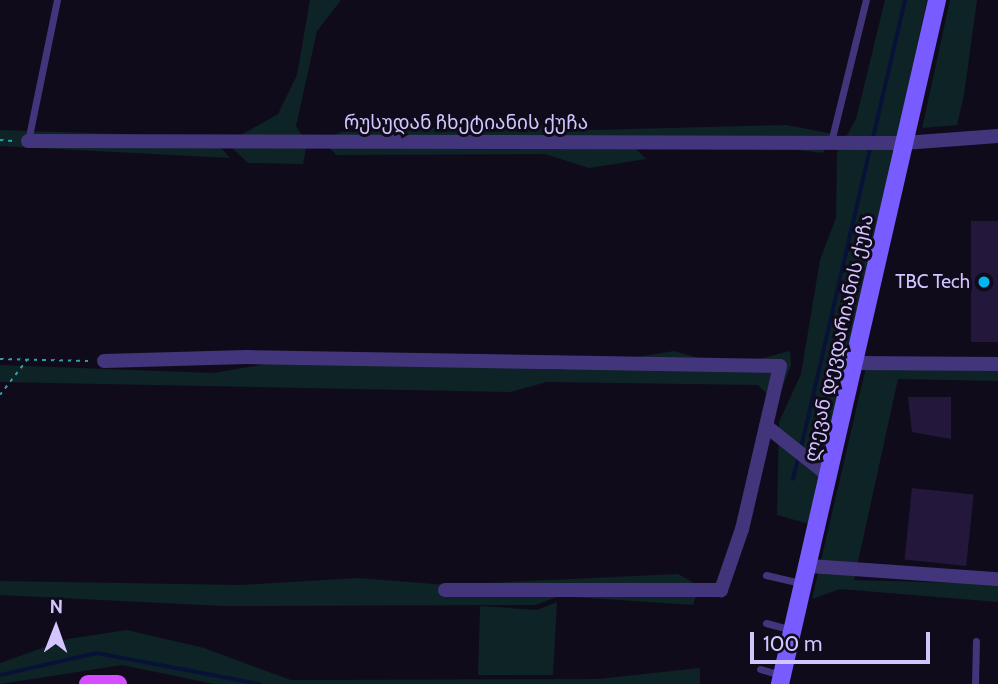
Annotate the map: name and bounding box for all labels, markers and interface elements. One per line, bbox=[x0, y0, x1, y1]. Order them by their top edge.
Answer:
street label: რუსუდან ჩხეტიანის ქუჩა bbox=[344, 112, 588, 134]
street label: ლევან დევდარიანის ქუჩა bbox=[799, 212, 879, 464]
place label: TBC Tech bbox=[895, 271, 970, 293]
marker: TBC Tech bbox=[976, 274, 992, 290]
north arrow bbox=[21, 593, 91, 663]
text: N bbox=[49, 595, 63, 618]
scale bar bbox=[753, 618, 933, 662]
text: 100 m bbox=[763, 631, 822, 656]

